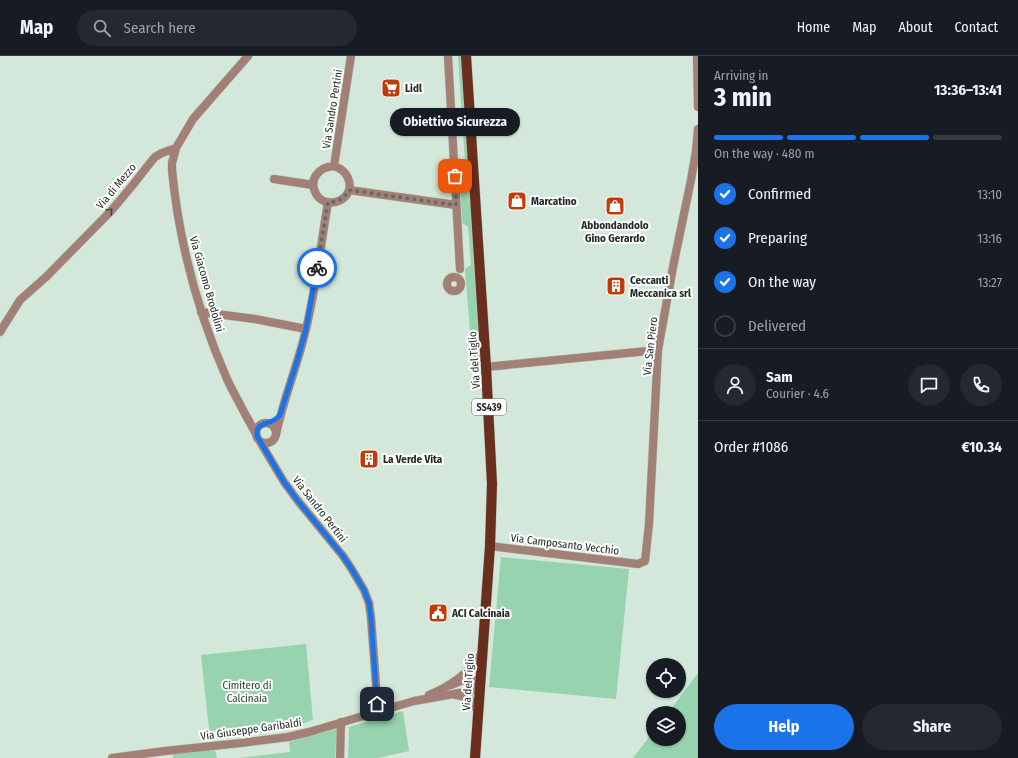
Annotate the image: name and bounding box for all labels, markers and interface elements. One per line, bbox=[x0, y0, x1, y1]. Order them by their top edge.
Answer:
search box bbox=[77, 10, 357, 46]
text: Map bbox=[20, 16, 53, 39]
icon: search bbox=[91, 17, 113, 39]
text: Search here bbox=[123, 19, 196, 37]
text: Home bbox=[797, 19, 830, 36]
text: Map bbox=[852, 19, 876, 36]
text: About bbox=[898, 19, 933, 36]
text: Contact bbox=[955, 19, 998, 36]
street label: Via Sandro Pertini bbox=[320, 68, 345, 150]
text: Arriving in bbox=[714, 68, 768, 83]
supermarket icon: Lidl bbox=[380, 77, 402, 99]
text: 13:36–13:41 bbox=[934, 81, 1002, 99]
place label: Lidl bbox=[405, 82, 423, 95]
text: 3 min bbox=[714, 82, 772, 113]
callout: Obiettivo Sicurezza bbox=[390, 108, 520, 136]
text: Obiettivo Sicurezza bbox=[403, 114, 507, 129]
text: On the way · 480 m bbox=[714, 146, 814, 161]
pin bbox=[438, 159, 472, 193]
street label: Via di Mezzo bbox=[94, 161, 139, 212]
icon: bag bbox=[444, 165, 466, 187]
icon: check bbox=[714, 183, 736, 205]
text: Confirmed bbox=[748, 185, 811, 203]
text: 13:10 bbox=[977, 187, 1002, 202]
shop icon: Marcatino bbox=[506, 190, 528, 212]
place label: Marcatino bbox=[531, 195, 577, 208]
shop icon: Abbondandolo Gino Gerardo bbox=[604, 195, 626, 217]
one-way arrow bbox=[105, 209, 112, 216]
place label: Abbondandolo Gino Gerardo bbox=[580, 219, 649, 245]
icon: check bbox=[714, 227, 736, 249]
text: Preparing bbox=[748, 229, 807, 247]
text: 13:16 bbox=[977, 231, 1002, 246]
street label: Via Giacomo Brodolini bbox=[187, 235, 226, 334]
courier bbox=[297, 248, 337, 288]
icon: bike bbox=[306, 257, 328, 279]
icon: check bbox=[714, 271, 736, 293]
text: On the way bbox=[748, 273, 816, 291]
place label: Ceccanti Meccanica srl bbox=[630, 274, 692, 300]
building icon: Ceccanti Meccanica srl bbox=[605, 275, 627, 297]
text: 13:27 bbox=[977, 275, 1002, 290]
street label: Via San Piero bbox=[640, 316, 661, 376]
text: Delivered bbox=[748, 317, 806, 335]
street label: Via del Tiglio bbox=[466, 331, 483, 389]
button: person bbox=[714, 364, 756, 406]
button: chat bbox=[908, 364, 950, 406]
button: phone bbox=[960, 364, 1002, 406]
text: Sam bbox=[766, 368, 793, 386]
text: Courier · 4.6 bbox=[766, 386, 829, 401]
road number: SS439 bbox=[472, 399, 506, 415]
text: Order #1086 bbox=[714, 438, 788, 456]
text: €10.34 bbox=[961, 438, 1002, 456]
building icon: La Verde Vita bbox=[358, 448, 380, 470]
place label: La Verde Vita bbox=[383, 453, 443, 466]
street label: Via Sandro Pertini bbox=[290, 474, 350, 545]
street label: Via Camposanto Vecchio bbox=[510, 531, 620, 558]
public building icon: ACI Calcinaia bbox=[427, 602, 449, 624]
place label: ACI Calcinaia bbox=[451, 607, 511, 620]
street label: Via del Tiglio bbox=[460, 653, 477, 711]
map controls bbox=[646, 658, 686, 746]
button: locate bbox=[646, 658, 686, 698]
park label: Cimitero di Calcinaia bbox=[222, 679, 272, 705]
pin bbox=[360, 687, 394, 721]
icon: home bbox=[366, 693, 388, 715]
button: Help bbox=[714, 704, 854, 750]
button: Share bbox=[862, 704, 1002, 750]
button: layers bbox=[646, 706, 686, 746]
street label: Via Giuseppe Garibaldi bbox=[200, 716, 303, 743]

